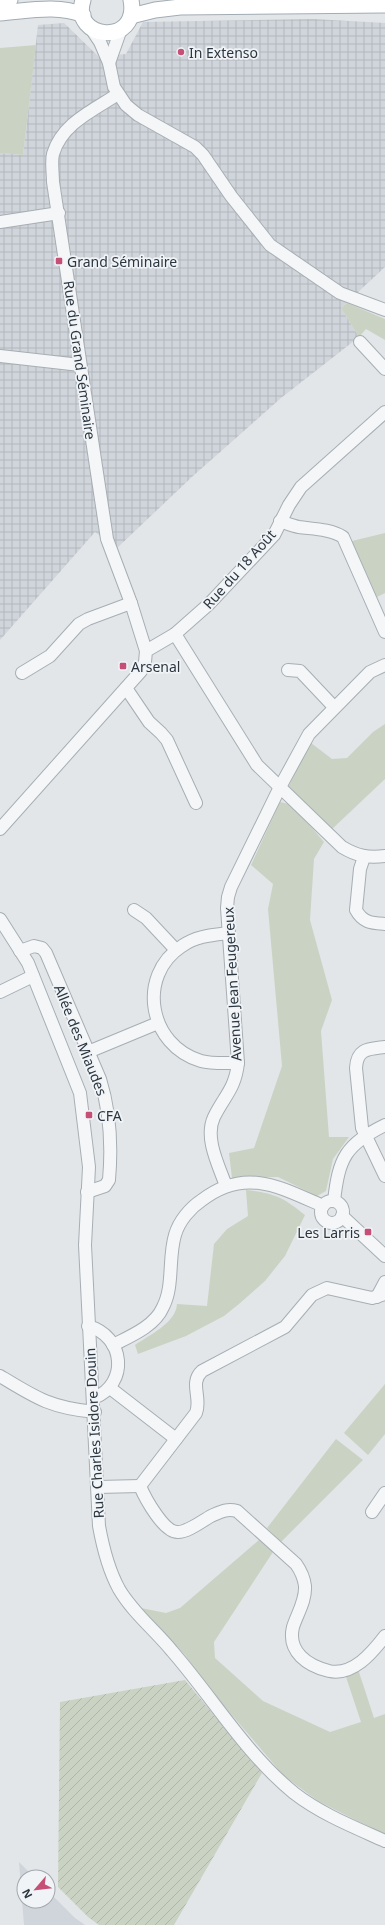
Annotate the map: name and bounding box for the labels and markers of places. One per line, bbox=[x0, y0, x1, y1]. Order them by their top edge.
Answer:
place label: In Extenso bbox=[189, 43, 258, 62]
marker: In Extenso bbox=[176, 47, 186, 57]
place label: Grand Séminaire bbox=[67, 252, 177, 271]
marker: Grand Séminaire bbox=[54, 256, 64, 266]
place label: Arsenal bbox=[131, 657, 180, 676]
marker: Arsenal bbox=[118, 661, 128, 671]
place label: CFA bbox=[97, 1106, 122, 1125]
marker: CFA bbox=[84, 1110, 94, 1120]
place label: Les Larris bbox=[297, 1223, 360, 1242]
marker: Les Larris bbox=[363, 1227, 373, 1237]

